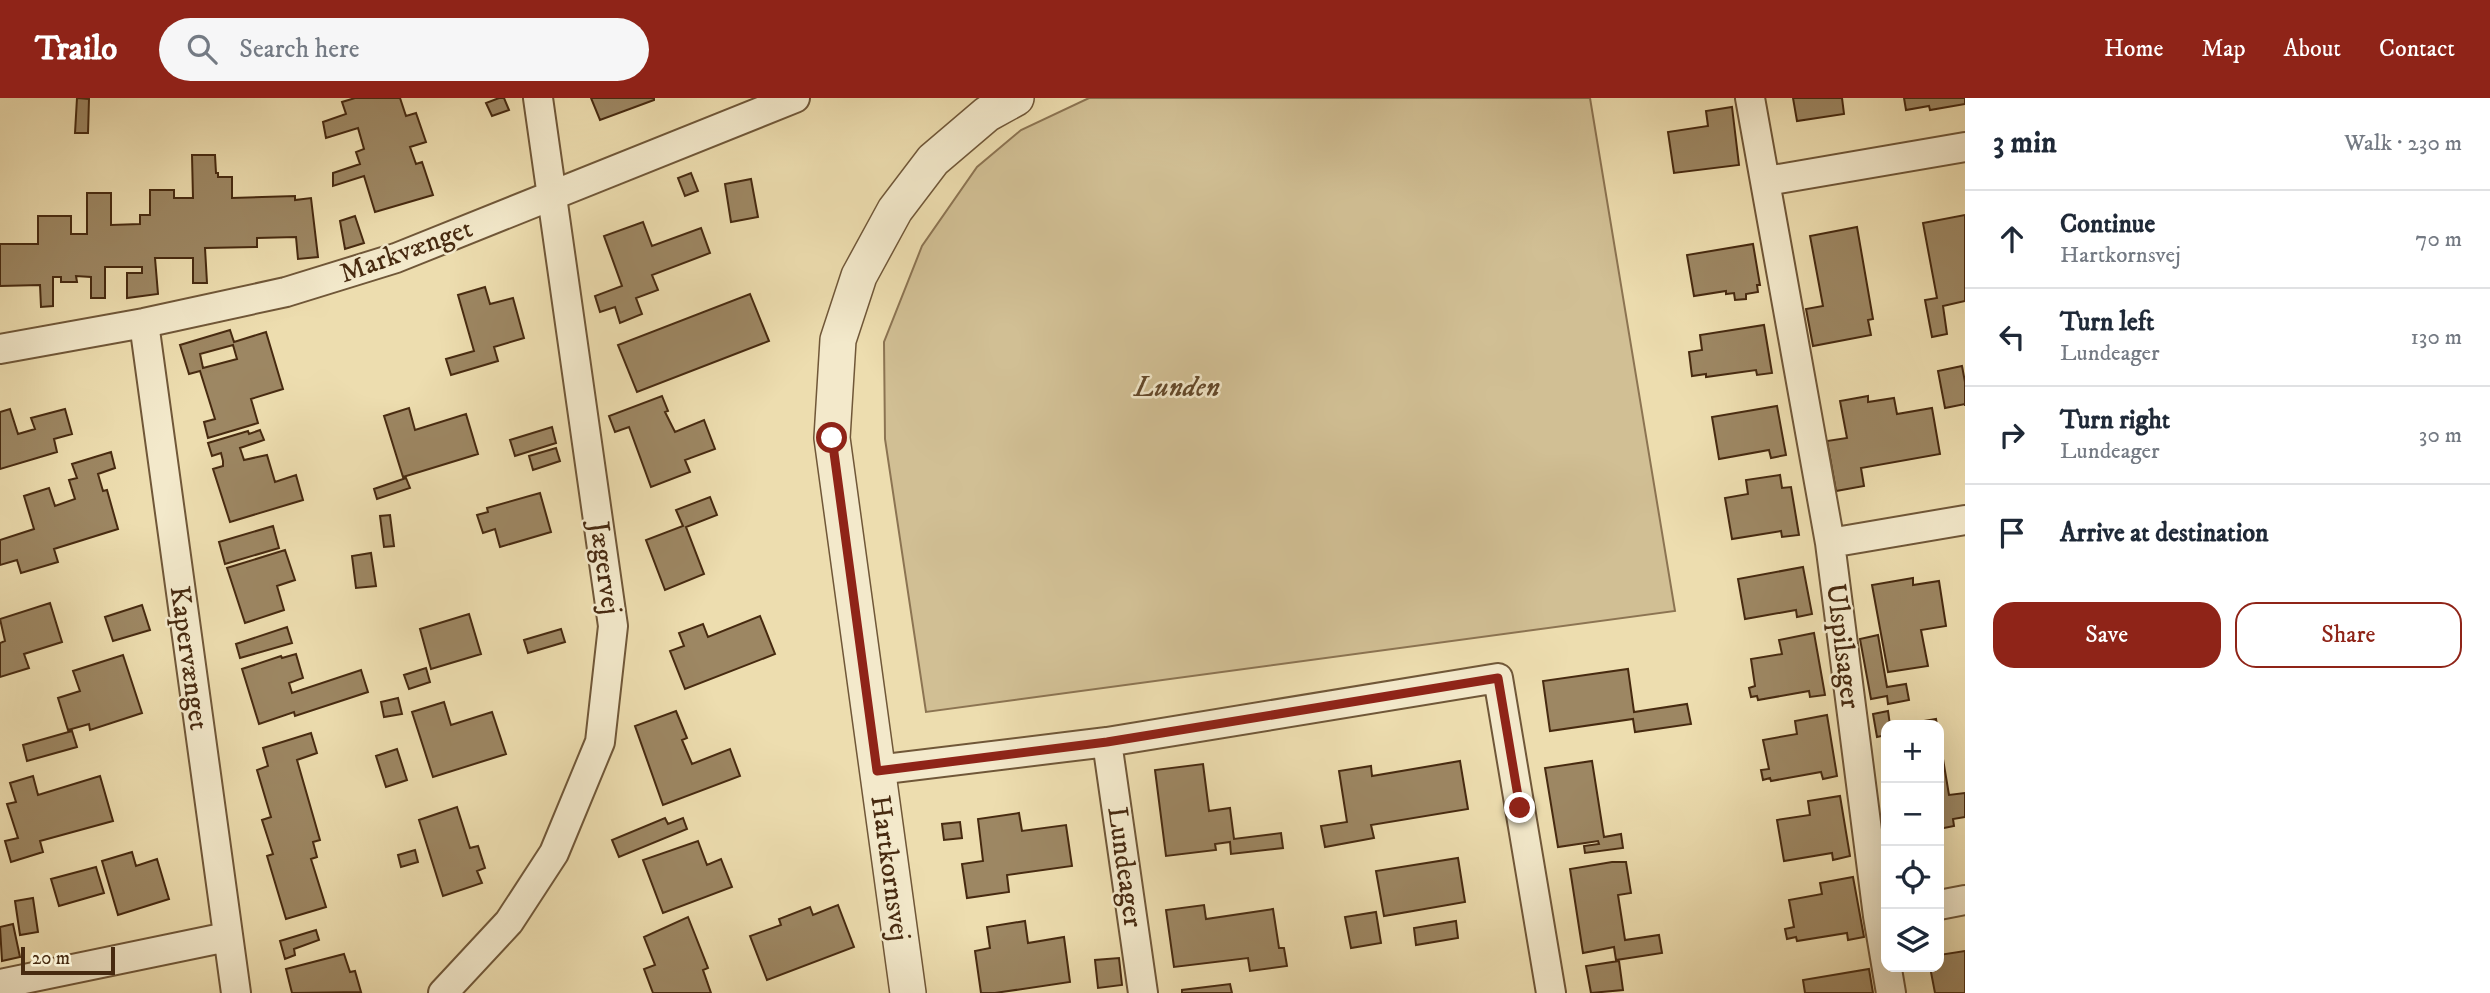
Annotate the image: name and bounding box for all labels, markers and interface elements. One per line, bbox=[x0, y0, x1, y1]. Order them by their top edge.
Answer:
search box bbox=[159, 18, 649, 81]
text: Trailo bbox=[35, 29, 117, 70]
icon: search bbox=[183, 30, 221, 68]
text: Search here bbox=[239, 33, 359, 66]
text: Home bbox=[2104, 34, 2163, 64]
text: Map bbox=[2201, 34, 2246, 64]
text: About bbox=[2284, 34, 2341, 64]
text: Contact bbox=[2379, 34, 2455, 64]
text: 3 min bbox=[1993, 125, 2057, 162]
text: Walk · 230 m bbox=[2344, 129, 2462, 158]
text: Continue bbox=[2060, 208, 2155, 241]
street label: Markvænget bbox=[335, 211, 477, 291]
icon: ahead bbox=[1993, 220, 2031, 258]
text: 70 m bbox=[2415, 225, 2462, 254]
text: Hartkornsvej bbox=[2060, 241, 2181, 270]
text: Turn left bbox=[2060, 306, 2154, 339]
icon: left bbox=[1993, 318, 2031, 356]
text: 130 m bbox=[2410, 323, 2462, 352]
text: Lundeager bbox=[2060, 339, 2160, 368]
park label: Lunden bbox=[1132, 370, 1220, 405]
text: Turn right bbox=[2060, 404, 2170, 437]
icon: right bbox=[1993, 416, 2031, 454]
text: 30 m bbox=[2419, 421, 2462, 450]
route start bbox=[816, 422, 847, 453]
text: Lundeager bbox=[2060, 437, 2160, 466]
icon: arrive bbox=[1993, 514, 2031, 552]
street label: Jægervej bbox=[581, 516, 629, 617]
text: Arrive at destination bbox=[2060, 517, 2269, 550]
street label: Ulspilsager bbox=[1818, 581, 1868, 711]
street label: Kapervænget bbox=[162, 584, 216, 732]
button: Save bbox=[1993, 602, 2221, 668]
button: Share bbox=[2235, 602, 2462, 668]
map controls bbox=[1881, 720, 1944, 972]
button: + bbox=[1881, 720, 1944, 783]
button: − bbox=[1881, 783, 1944, 846]
route end bbox=[1504, 792, 1535, 823]
street label: Hartkornsvej bbox=[862, 793, 918, 943]
street label: Lundeager bbox=[1099, 804, 1151, 930]
button: locate bbox=[1881, 846, 1944, 909]
button: layers bbox=[1881, 909, 1944, 972]
scale bar bbox=[21, 944, 116, 976]
text: 20 m bbox=[32, 947, 70, 970]

